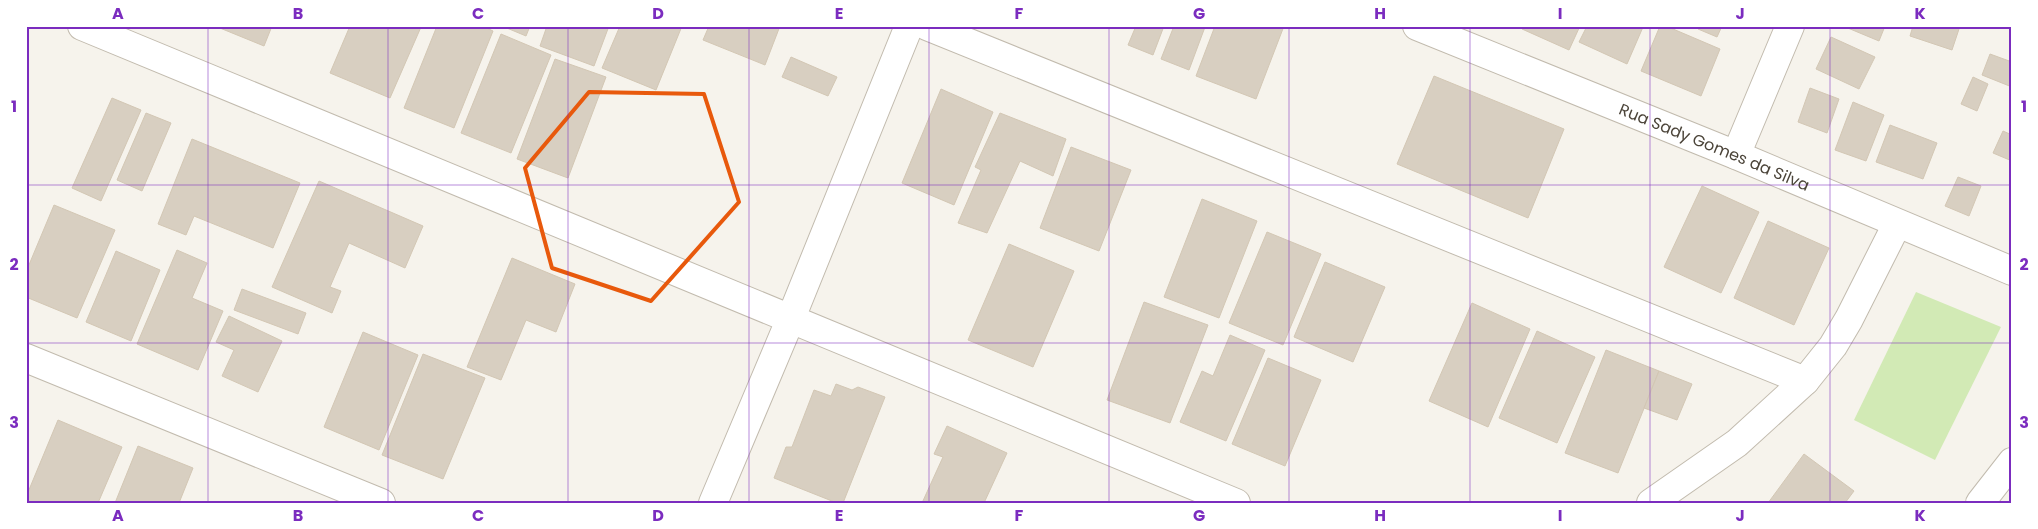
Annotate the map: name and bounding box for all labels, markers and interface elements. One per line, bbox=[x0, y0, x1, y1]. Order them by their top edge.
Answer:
text: A bbox=[112, 2, 124, 25]
text: B bbox=[293, 2, 303, 25]
text: C bbox=[472, 2, 484, 25]
text: D bbox=[652, 2, 664, 25]
text: E bbox=[835, 2, 843, 25]
text: F bbox=[1015, 2, 1024, 25]
text: G bbox=[1193, 2, 1205, 25]
text: H bbox=[1374, 2, 1386, 25]
text: I bbox=[1558, 2, 1562, 25]
text: J bbox=[1735, 2, 1745, 25]
text: K bbox=[1914, 2, 1926, 25]
text: 1 bbox=[11, 95, 17, 118]
text: 1 bbox=[2021, 95, 2027, 118]
street label: Rua Sady Gomes da Silva bbox=[1615, 98, 1813, 197]
text: 2 bbox=[9, 253, 19, 276]
text: 2 bbox=[2019, 253, 2029, 276]
text: 3 bbox=[9, 411, 19, 434]
text: 3 bbox=[2019, 411, 2029, 434]
text: A bbox=[112, 504, 124, 527]
text: B bbox=[293, 504, 303, 527]
text: C bbox=[472, 504, 484, 527]
text: D bbox=[652, 504, 664, 527]
text: E bbox=[835, 504, 843, 527]
text: F bbox=[1015, 504, 1024, 527]
text: G bbox=[1193, 504, 1205, 527]
text: H bbox=[1374, 504, 1386, 527]
text: I bbox=[1558, 504, 1562, 527]
text: J bbox=[1735, 504, 1745, 527]
text: K bbox=[1914, 504, 1926, 527]

